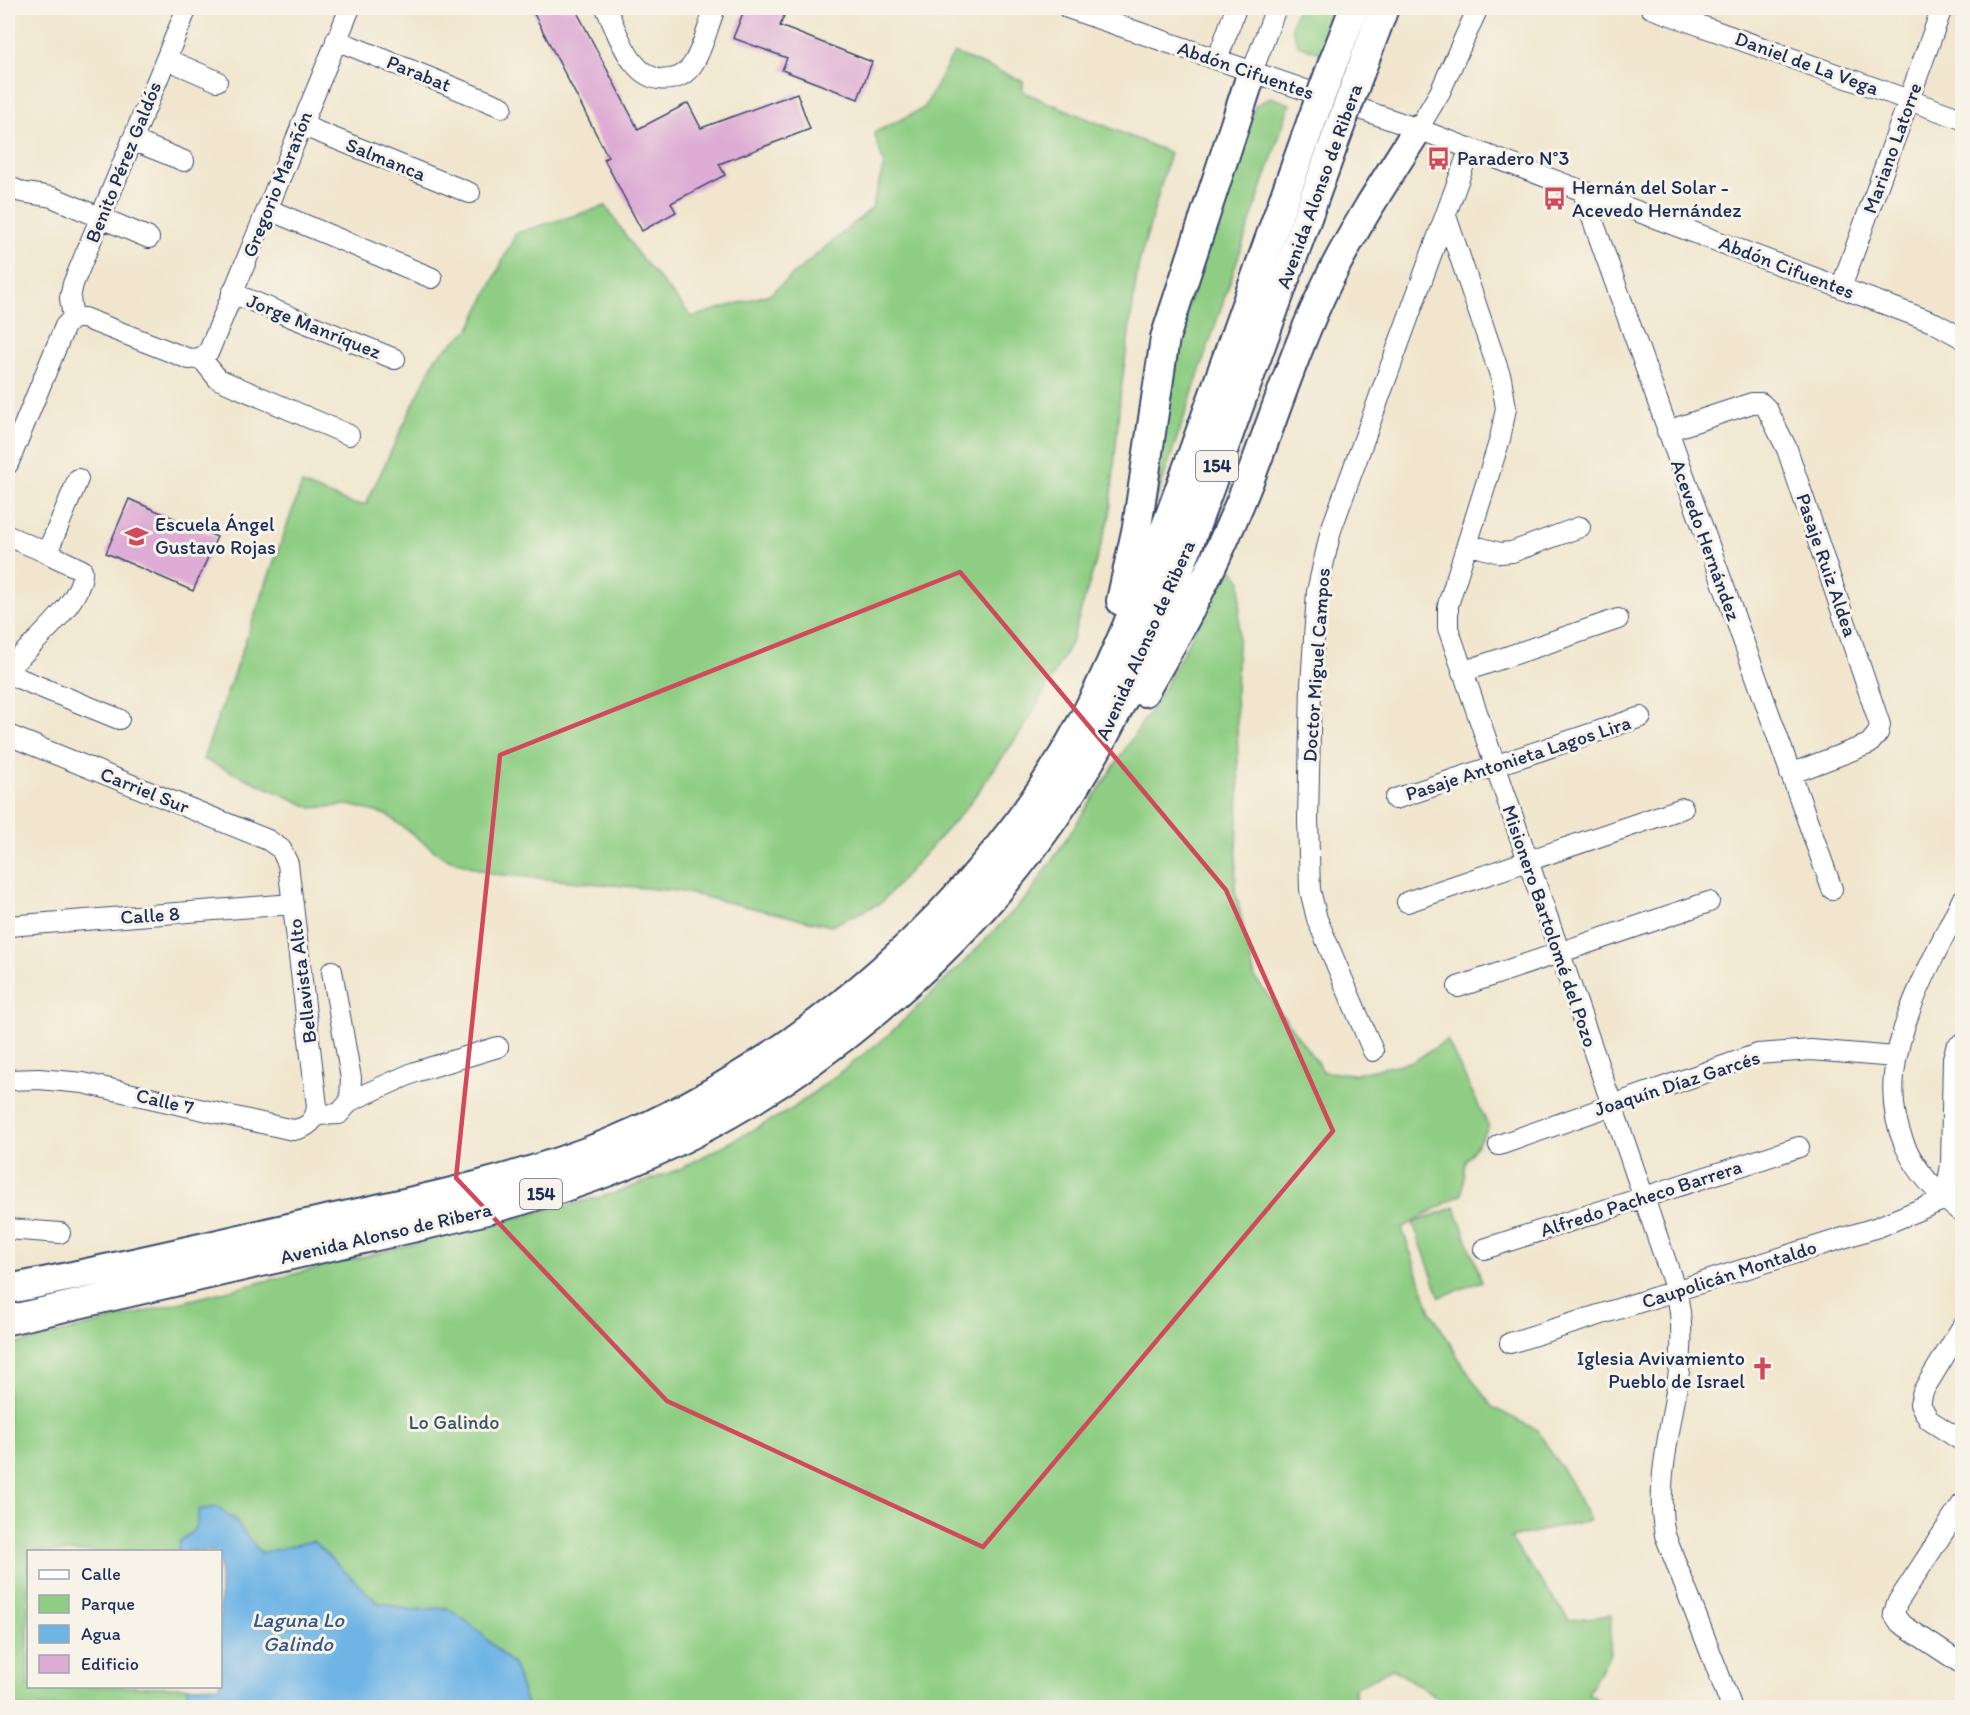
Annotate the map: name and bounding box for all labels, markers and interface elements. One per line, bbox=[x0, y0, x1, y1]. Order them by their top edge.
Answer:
street label: Daniel de La Vega bbox=[1732, 26, 1883, 100]
street label: Abdón Cifuentes bbox=[1175, 35, 1317, 105]
street label: Parabat bbox=[383, 49, 455, 97]
street label: Benito Pérez Galdós bbox=[80, 78, 166, 246]
street label: Mariano Latorre bbox=[1857, 79, 1927, 217]
street label: Avenida Alonso de Ribera bbox=[1271, 80, 1368, 292]
street label: Gregorio Marañón bbox=[237, 107, 317, 261]
street label: Salmanca bbox=[342, 132, 430, 186]
bus stop icon: Paradero N°3 bbox=[1426, 145, 1452, 171]
place label: Paradero N°3 bbox=[1457, 146, 1569, 170]
place label: Hernán del Solar - Acevedo Hernández bbox=[1572, 175, 1741, 222]
bus stop icon: Hernán del Solar - Acevedo Hernández bbox=[1541, 186, 1567, 212]
street label: Abdón Cifuentes bbox=[1716, 230, 1858, 304]
street label: Jorge Manríquez bbox=[243, 288, 385, 364]
road number: 154 bbox=[1196, 451, 1238, 481]
street label: Acevedo Hernández bbox=[1666, 456, 1746, 624]
street label: Pasaje Ruiz Aldea bbox=[1791, 490, 1863, 641]
place label: Escuela Ángel Gustavo Rojas bbox=[155, 512, 276, 559]
school or university icon: Escuela Ángel Gustavo Rojas bbox=[124, 523, 150, 549]
street label: Avenida Alonso de Ribera bbox=[1090, 536, 1200, 744]
street label: Doctor Miguel Campos bbox=[1297, 567, 1335, 763]
street label: Pasaje Antonieta Lagos Lira bbox=[1402, 710, 1634, 806]
street label: Carriel Sur bbox=[97, 761, 193, 819]
street label: Misionero Bartolomé del Pozo bbox=[1497, 802, 1603, 1050]
street label: Calle 8 bbox=[119, 901, 181, 929]
street label: Bellavista Alto bbox=[282, 917, 322, 1045]
street label: Joaquín Díaz Garcés bbox=[1591, 1045, 1763, 1121]
street label: Calle 7 bbox=[134, 1083, 196, 1119]
street label: Alfredo Pacheco Barrera bbox=[1537, 1154, 1745, 1242]
road number: 154 bbox=[520, 1179, 562, 1209]
street label: Avenida Alonso de Ribera bbox=[278, 1197, 495, 1269]
street label: Caupolicán Montaldo bbox=[1639, 1234, 1819, 1314]
place label: Iglesia Avivamiento Pueblo de Israel bbox=[1577, 1346, 1745, 1393]
church icon: Iglesia Avivamiento Pueblo de Israel bbox=[1750, 1356, 1776, 1382]
park label: Lo Galindo bbox=[409, 1410, 500, 1434]
legend bbox=[27, 1550, 222, 1688]
text: Calle bbox=[81, 1563, 121, 1585]
text: Parque bbox=[81, 1593, 135, 1615]
water label: Laguna Lo Galindo bbox=[252, 1607, 345, 1656]
text: Agua bbox=[81, 1623, 121, 1645]
text: Edificio bbox=[81, 1653, 139, 1675]

